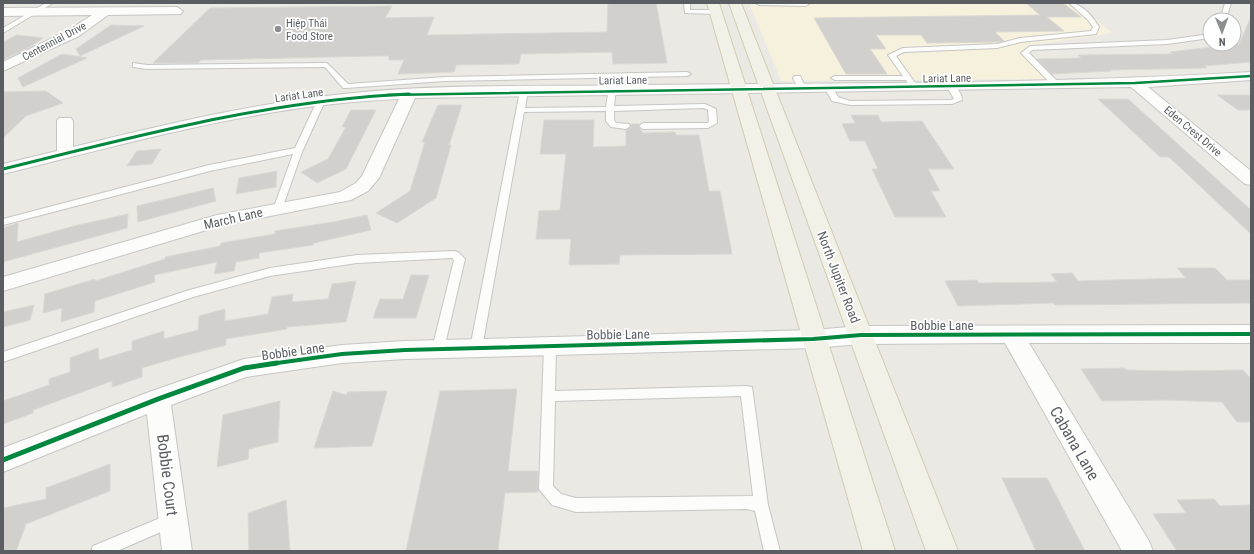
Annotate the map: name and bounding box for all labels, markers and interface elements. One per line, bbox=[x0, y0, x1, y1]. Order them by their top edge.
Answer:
north arrow bbox=[1202, 12, 1242, 52]
place label: Hiệp Thái Food Store bbox=[286, 17, 333, 43]
street label: Centennial Drive bbox=[20, 19, 88, 64]
marker: Hiệp Thái Food Store bbox=[273, 24, 283, 34]
text: N bbox=[1218, 35, 1226, 48]
street label: Lariat Lane bbox=[923, 72, 971, 85]
street label: Lariat Lane bbox=[599, 74, 647, 87]
street label: Lariat Lane bbox=[274, 86, 324, 105]
street label: Eden Crest Drive bbox=[1161, 104, 1224, 159]
street label: March Lane bbox=[202, 204, 264, 233]
street label: North Jupiter Road bbox=[814, 229, 863, 325]
street label: Bobbie Lane bbox=[910, 318, 974, 333]
street label: Bobbie Lane bbox=[586, 326, 650, 343]
street label: Bobbie Lane bbox=[261, 340, 325, 363]
street label: Cabana Lane bbox=[1046, 403, 1103, 483]
street label: Bobbie Court bbox=[153, 433, 182, 517]

